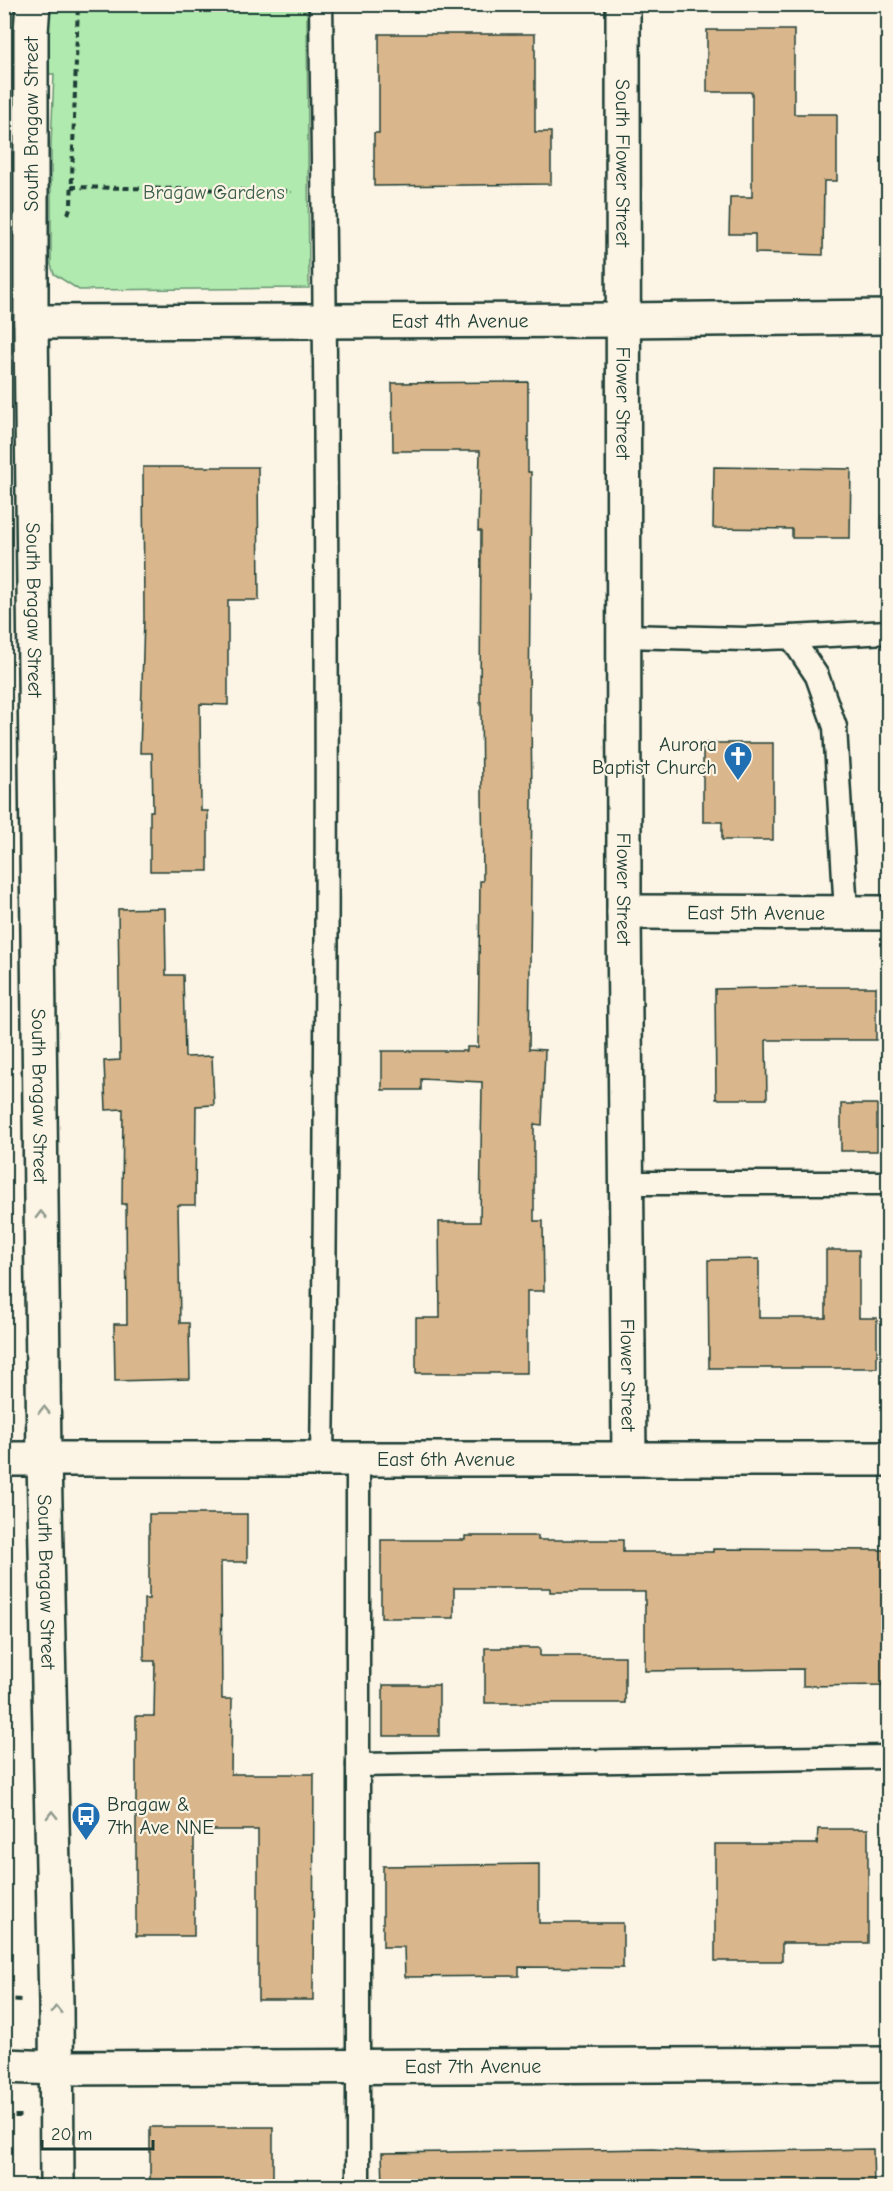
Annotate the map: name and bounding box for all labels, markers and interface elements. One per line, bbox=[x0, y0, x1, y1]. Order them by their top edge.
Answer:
street label: South Bragaw Street bbox=[20, 35, 43, 211]
street label: South Flower Street bbox=[612, 79, 635, 248]
park label: Bragaw Gardens bbox=[143, 181, 285, 204]
street label: East 4th Avenue bbox=[391, 309, 529, 332]
street label: Flower Street bbox=[612, 347, 635, 461]
street label: South Bragaw Street bbox=[22, 522, 47, 699]
place label: Aurora Baptist Church bbox=[592, 733, 717, 779]
church icon: Aurora Baptist Church bbox=[722, 740, 754, 782]
street label: Flower Street bbox=[612, 833, 636, 947]
street label: East 5th Avenue bbox=[687, 901, 825, 924]
street label: South Bragaw Street bbox=[27, 1008, 52, 1185]
one-way arrow bbox=[35, 1210, 47, 1219]
street label: Flower Street bbox=[616, 1318, 640, 1433]
one-way arrow bbox=[37, 1405, 50, 1414]
street label: East 6th Avenue bbox=[377, 1448, 515, 1471]
street label: South Bragaw Street bbox=[33, 1494, 60, 1671]
place label: Bragaw & 7th Ave NNE bbox=[107, 1793, 214, 1839]
bus stop icon: Bragaw & 7th Ave NNE bbox=[70, 1800, 102, 1842]
one-way arrow bbox=[46, 1810, 58, 1819]
one-way arrow bbox=[50, 2005, 62, 2014]
street label: East 7th Avenue bbox=[405, 2054, 541, 2078]
scale bar bbox=[42, 2113, 153, 2151]
text: 20 m bbox=[51, 2124, 92, 2145]

